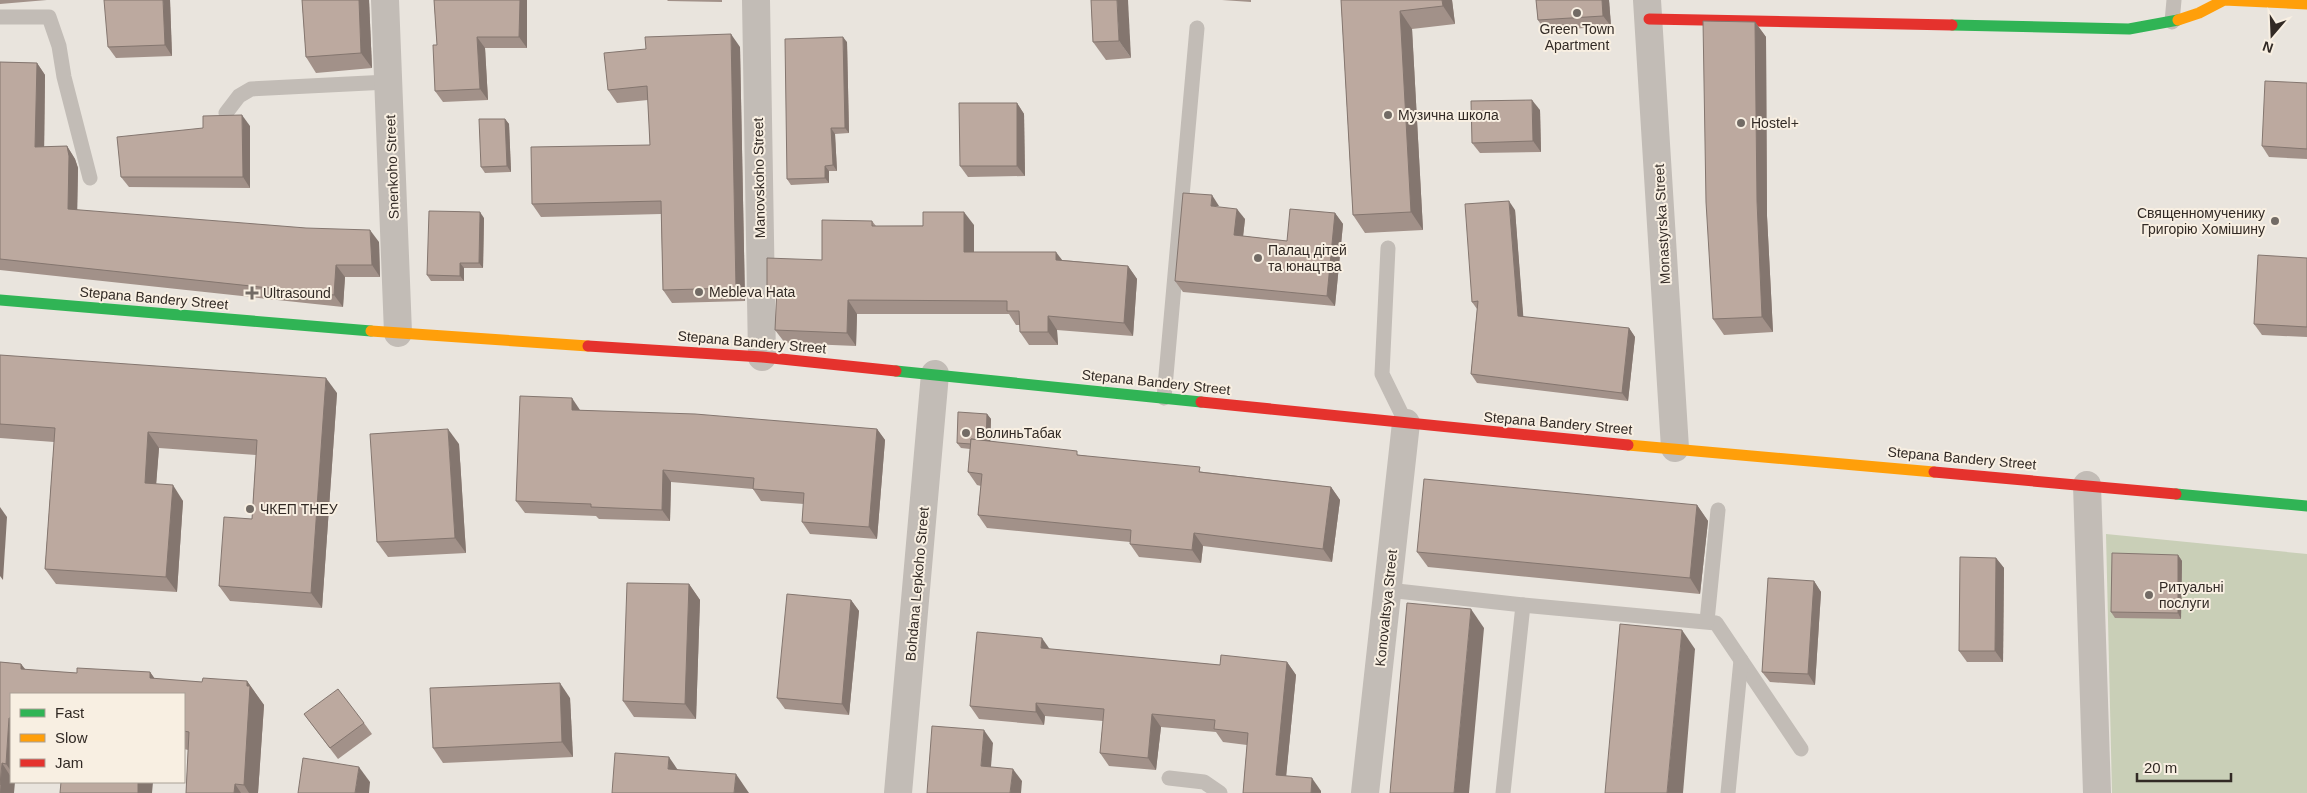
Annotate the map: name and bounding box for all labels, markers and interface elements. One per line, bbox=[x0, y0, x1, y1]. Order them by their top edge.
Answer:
marker: Green Town Apartment bbox=[1571, 7, 1583, 19]
north arrow bbox=[2247, 10, 2297, 60]
place label: Green Town Apartment bbox=[1539, 21, 1615, 53]
text: N bbox=[2260, 38, 2275, 57]
place label: Музична школа bbox=[1398, 107, 1499, 123]
marker: Музична школа bbox=[1382, 109, 1394, 121]
street label: Snenkoho Street bbox=[382, 114, 402, 219]
place label: Hostel+ bbox=[1751, 115, 1799, 131]
street label: Manovskoho Street bbox=[750, 117, 768, 238]
marker: Hostel+ bbox=[1735, 117, 1747, 129]
street label: Monastyrska Street bbox=[1651, 163, 1673, 285]
place label: Священномученику Григорію Хомішину bbox=[2137, 205, 2265, 237]
marker: Священномученику Григорію Хомішину bbox=[2269, 215, 2281, 227]
place label: Палац дітей та юнацтва bbox=[1268, 242, 1347, 274]
marker: Палац дітей та юнацтва bbox=[1252, 252, 1264, 264]
street label: Stepana Bandery Street bbox=[79, 284, 229, 312]
place label: Mebleva Hata bbox=[709, 284, 796, 300]
place label: Ultrasound bbox=[263, 285, 331, 301]
marker: Ultrasound bbox=[245, 286, 259, 300]
marker: Mebleva Hata bbox=[693, 286, 705, 298]
street label: Stepana Bandery Street bbox=[677, 328, 827, 356]
street label: Stepana Bandery Street bbox=[1081, 366, 1231, 398]
street label: Stepana Bandery Street bbox=[1483, 409, 1633, 437]
place label: ВолиньТабак bbox=[976, 425, 1062, 441]
marker: ВолиньТабак bbox=[960, 427, 972, 439]
street label: Stepana Bandery Street bbox=[1887, 444, 2037, 472]
place label: ЧКЕП ТНЕУ bbox=[260, 501, 338, 517]
marker: ЧКЕП ТНЕУ bbox=[244, 503, 256, 515]
street label: Bohdana Lepkoho Street bbox=[902, 506, 932, 662]
street label: Konovaltsya Street bbox=[1372, 549, 1400, 667]
place label: Ритуальні послуги bbox=[2159, 579, 2224, 611]
marker: Ритуальні послуги bbox=[2143, 589, 2155, 601]
legend bbox=[10, 693, 185, 783]
text: Fast bbox=[55, 704, 85, 721]
text: Slow bbox=[55, 729, 88, 746]
scale bar bbox=[2137, 750, 2231, 782]
text: Jam bbox=[55, 754, 83, 771]
text: 20 m bbox=[2144, 759, 2177, 776]

